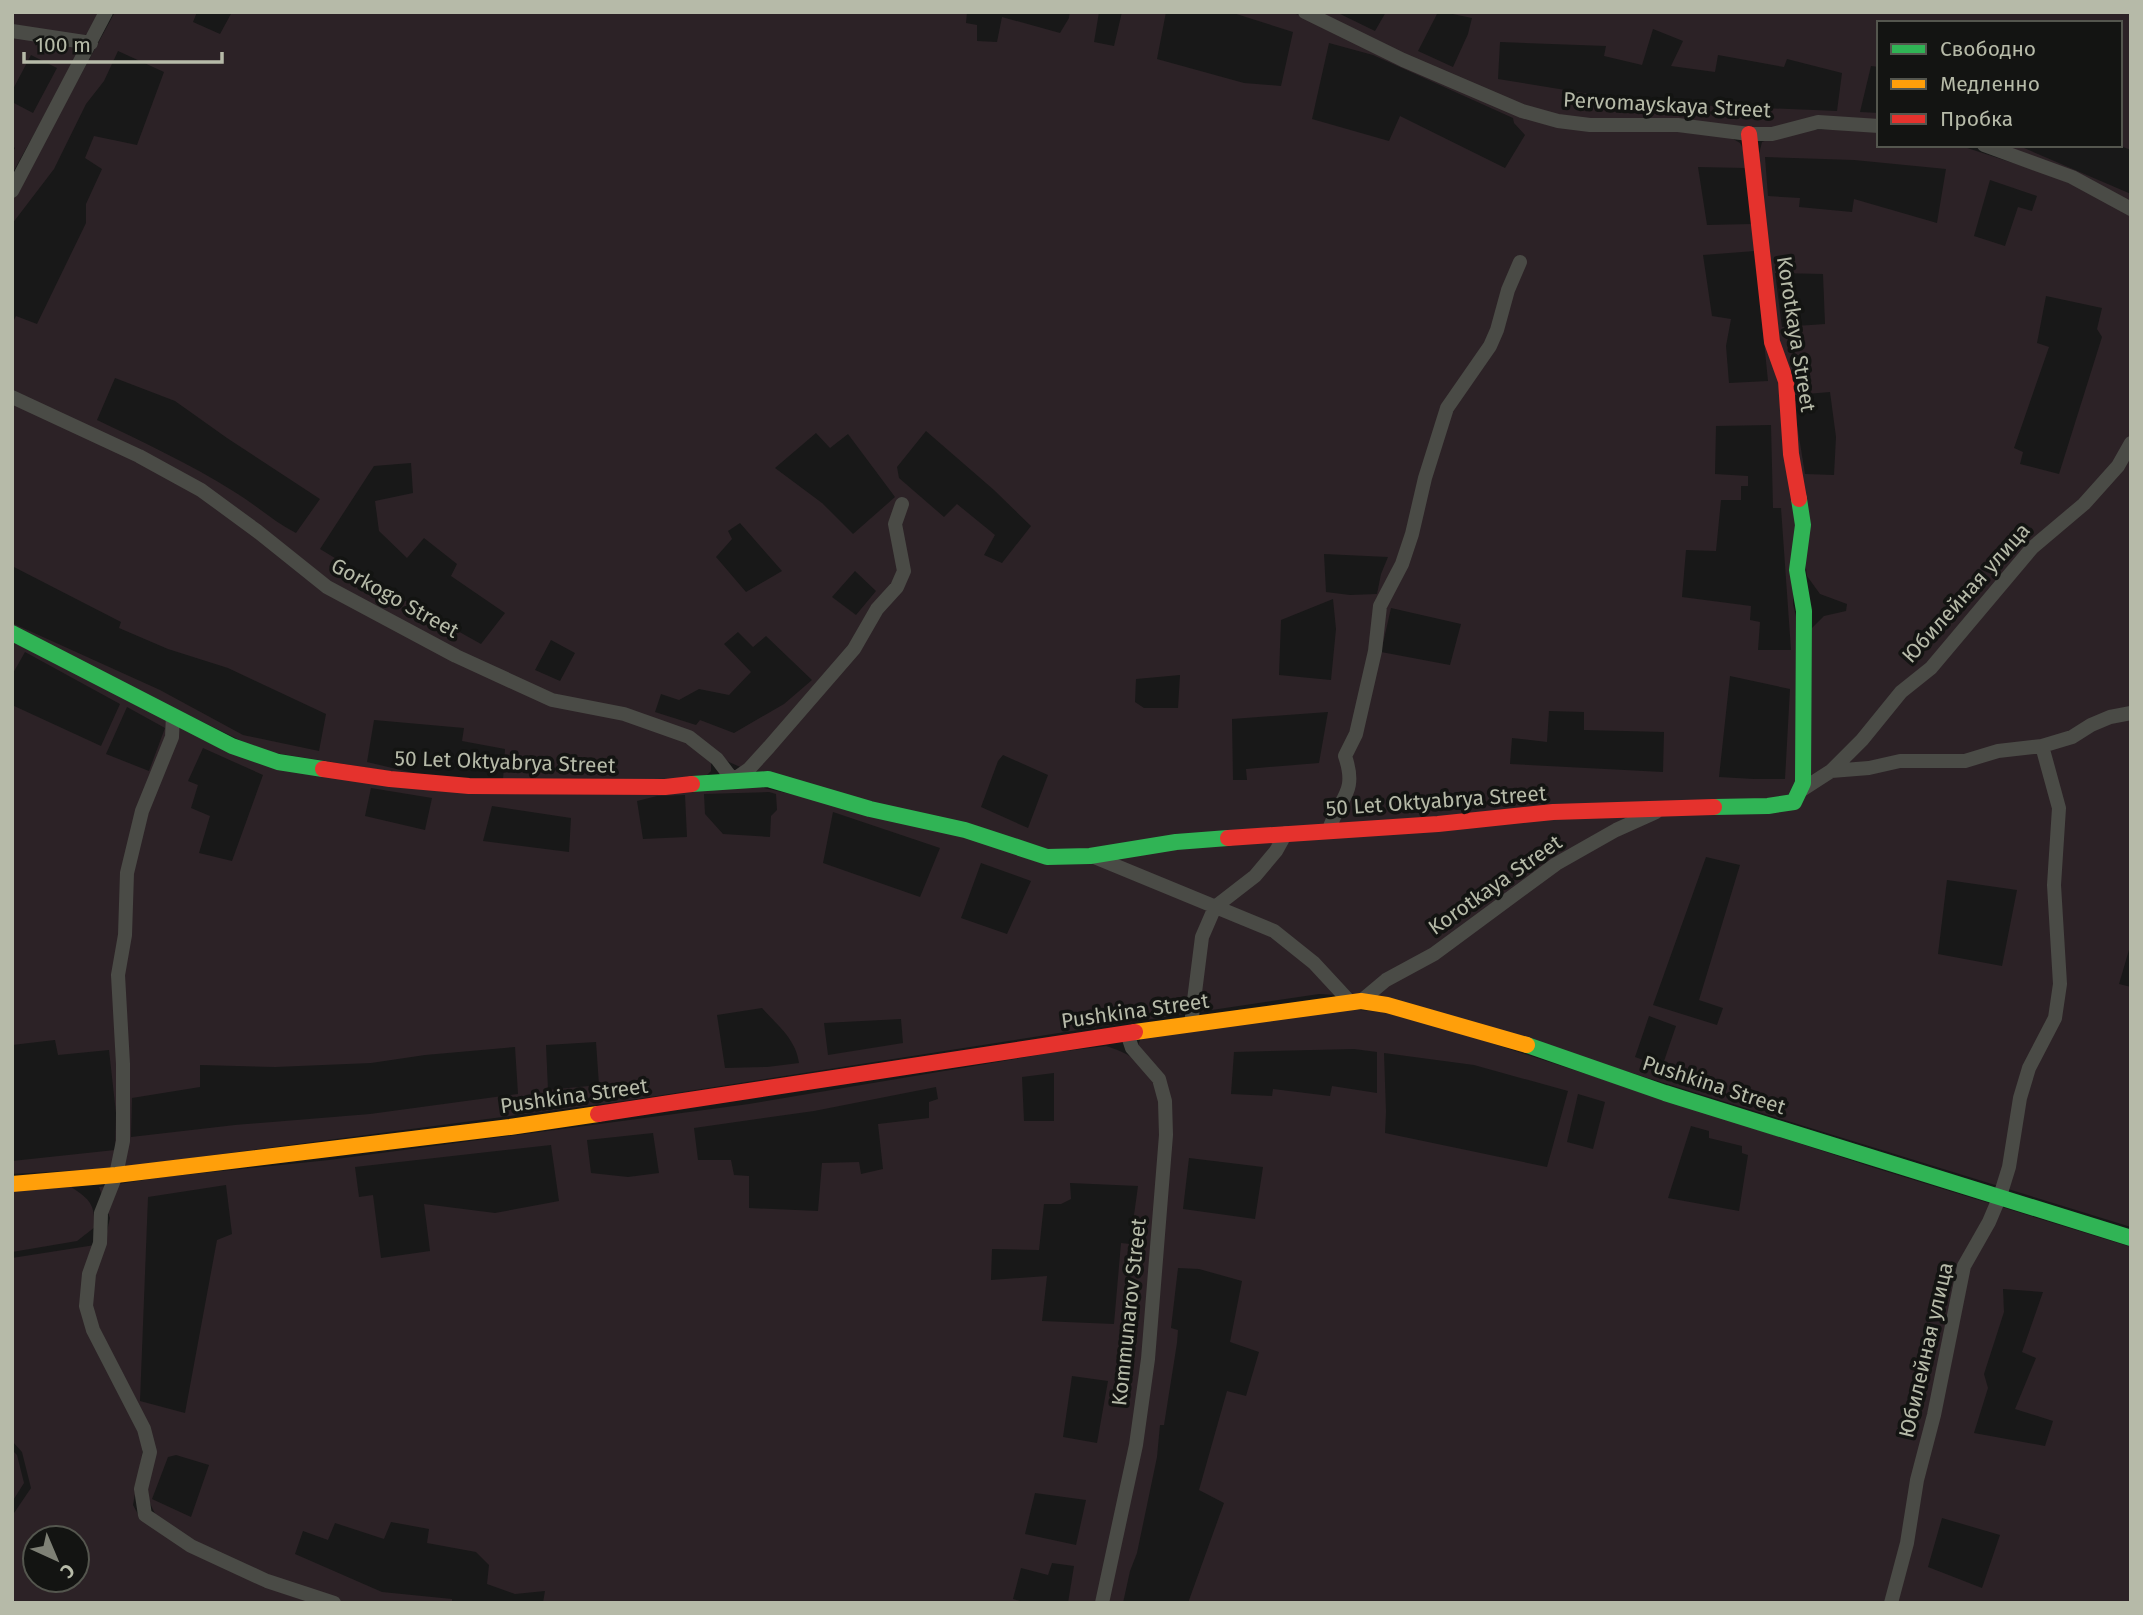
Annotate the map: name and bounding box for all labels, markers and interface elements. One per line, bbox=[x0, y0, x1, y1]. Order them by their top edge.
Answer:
scale bar bbox=[24, 21, 222, 65]
legend bbox=[1877, 21, 2122, 147]
text: 100 m bbox=[35, 32, 91, 58]
text: Свободно bbox=[1940, 36, 2036, 62]
text: Медленно bbox=[1940, 71, 2040, 97]
street label: Pervomayskaya Street bbox=[1562, 87, 1772, 123]
text: Пробка bbox=[1940, 106, 2013, 132]
street label: Korotkaya Street bbox=[1771, 254, 1821, 414]
street label: Юбилейная улица bbox=[1896, 518, 2036, 668]
street label: Gorkogo Street bbox=[327, 552, 464, 644]
street label: 50 Let Oktyabrya Street bbox=[394, 745, 616, 779]
street label: 50 Let Oktyabrya Street bbox=[1325, 780, 1548, 822]
street label: Korotkaya Street bbox=[1423, 829, 1567, 941]
street label: Pushkina Street bbox=[1059, 988, 1211, 1034]
street label: Pushkina Street bbox=[1639, 1050, 1789, 1120]
street label: Pushkina Street bbox=[498, 1073, 650, 1119]
street label: Kommunarov Street bbox=[1106, 1216, 1152, 1407]
street label: Юбилейная улица bbox=[1893, 1260, 1959, 1440]
north arrow bbox=[21, 1524, 91, 1594]
text: С bbox=[55, 1559, 79, 1583]

